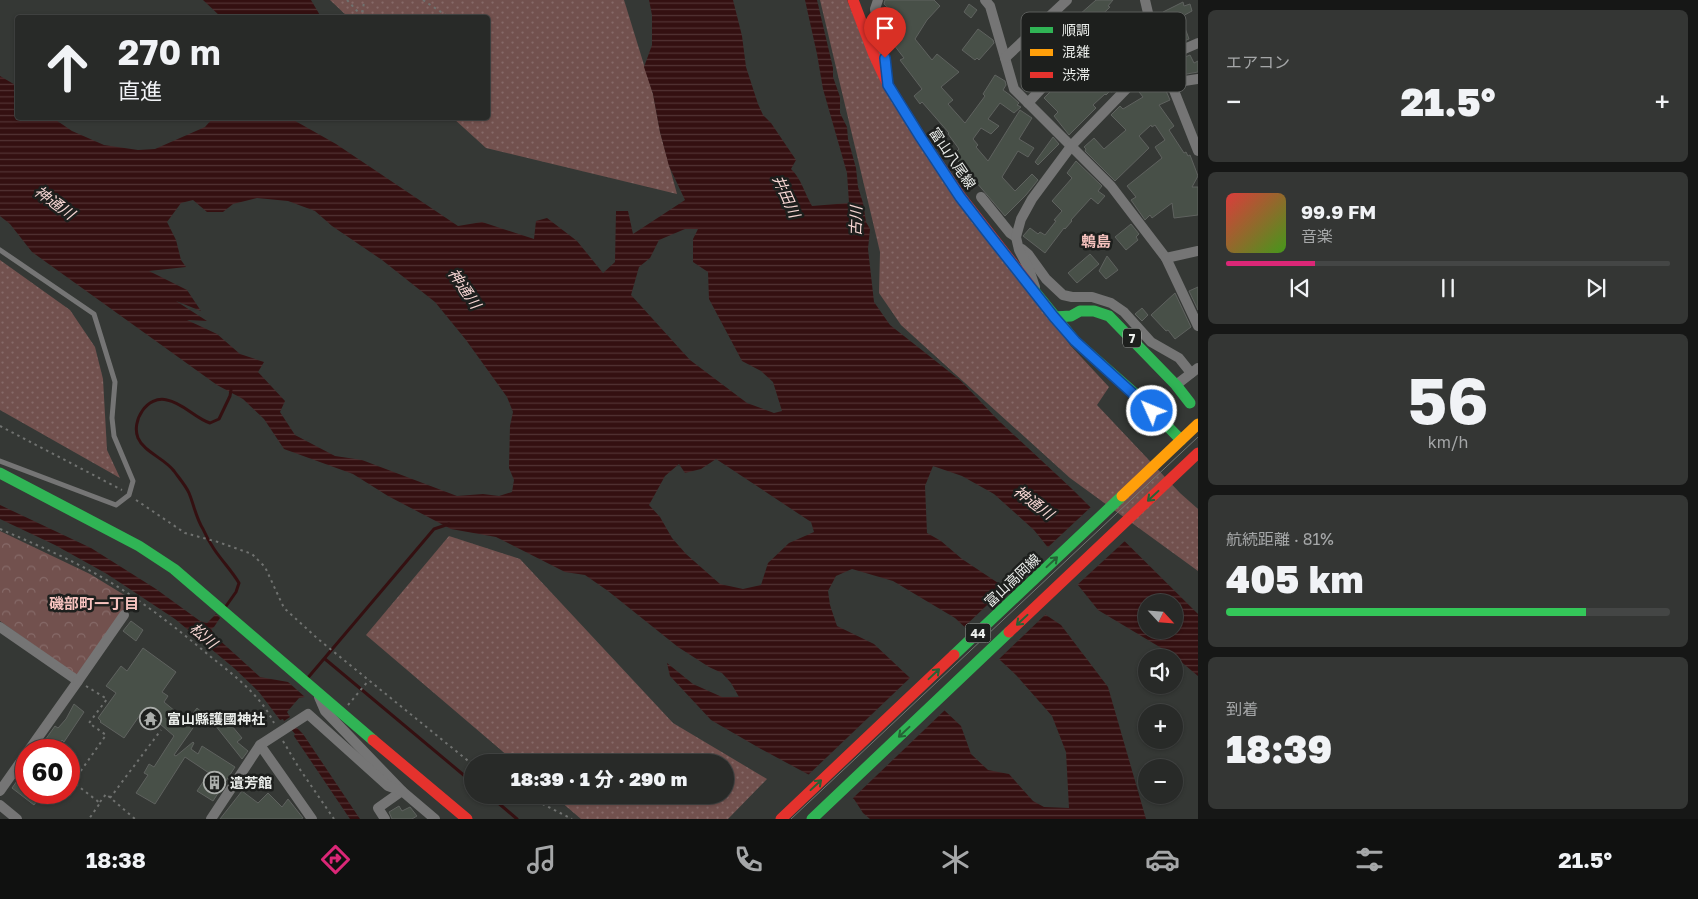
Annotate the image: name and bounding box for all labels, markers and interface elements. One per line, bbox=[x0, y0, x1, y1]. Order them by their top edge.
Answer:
pin bbox=[864, 7, 906, 58]
legend bbox=[1021, 12, 1186, 92]
icon: arrive bbox=[871, 14, 899, 42]
text: 順調 bbox=[1062, 21, 1090, 38]
text: 270 m bbox=[118, 31, 221, 73]
icon: ahead bbox=[35, 35, 100, 100]
text: 混雑 bbox=[1062, 43, 1090, 60]
text: エアコン bbox=[1226, 52, 1290, 72]
text: 渋滞 bbox=[1062, 66, 1090, 83]
text: 直進 bbox=[118, 77, 162, 104]
text: 21.5° bbox=[1401, 79, 1495, 124]
text: − bbox=[1226, 85, 1241, 118]
text: + bbox=[1655, 85, 1670, 118]
street label: 富山八尾線 bbox=[926, 124, 980, 192]
water label: 井田川 bbox=[770, 172, 805, 222]
water label: 神通川 bbox=[32, 181, 80, 224]
text: 99.9 FM bbox=[1301, 200, 1376, 223]
water label: 古川 bbox=[845, 204, 865, 236]
text: 音楽 bbox=[1301, 226, 1333, 246]
district label: 鵯島 bbox=[1081, 232, 1111, 250]
water label: 神通川 bbox=[445, 264, 486, 313]
icon: previous bbox=[1286, 274, 1314, 302]
icon: pause bbox=[1434, 274, 1462, 302]
icon: next bbox=[1582, 274, 1610, 302]
road number: 7 bbox=[1123, 328, 1141, 348]
text: 56 bbox=[1408, 360, 1488, 438]
position arrow bbox=[1125, 384, 1177, 436]
text: km/h bbox=[1428, 432, 1468, 452]
water label: 神通川 bbox=[1011, 481, 1059, 524]
one-way arrow bbox=[1146, 490, 1159, 502]
text: 航続距離 · 81% bbox=[1226, 529, 1334, 549]
street label: 富山高岡線 bbox=[981, 550, 1043, 610]
one-way arrow bbox=[1046, 556, 1059, 568]
text: 405 km bbox=[1226, 556, 1364, 601]
district label: 磯部町一丁目 bbox=[49, 594, 139, 612]
north arrow bbox=[1138, 594, 1182, 639]
map controls bbox=[1138, 594, 1183, 804]
one-way arrow bbox=[1016, 614, 1028, 626]
water label: 松川 bbox=[187, 618, 223, 653]
road number: 44 bbox=[966, 624, 990, 642]
button: sound bbox=[1138, 649, 1183, 694]
one-way arrow bbox=[928, 668, 941, 680]
text: 到着 bbox=[1226, 699, 1258, 719]
button: + bbox=[1138, 704, 1183, 749]
temple icon: 富山縣護國神社 bbox=[139, 706, 163, 730]
place label: 富山縣護國神社 bbox=[167, 710, 265, 727]
one-way arrow bbox=[898, 726, 910, 738]
text: 18:39 bbox=[1226, 726, 1332, 771]
speed limit sign: 60 bbox=[15, 739, 80, 804]
button: − bbox=[1138, 759, 1183, 804]
text: 18:39 · 1 分 · 290 m bbox=[511, 767, 687, 790]
building icon: 遺芳館 bbox=[202, 770, 226, 794]
place label: 遺芳館 bbox=[230, 774, 272, 791]
one-way arrow bbox=[810, 780, 822, 792]
icon: directions bbox=[318, 842, 353, 877]
icon: music bbox=[524, 842, 559, 877]
icon: phone bbox=[731, 842, 766, 877]
icon: climate bbox=[938, 842, 973, 877]
icon: car bbox=[1145, 842, 1180, 877]
icon: filters bbox=[1352, 842, 1387, 877]
text: 18:38 bbox=[86, 846, 146, 873]
text: 21.5° bbox=[1558, 846, 1612, 873]

